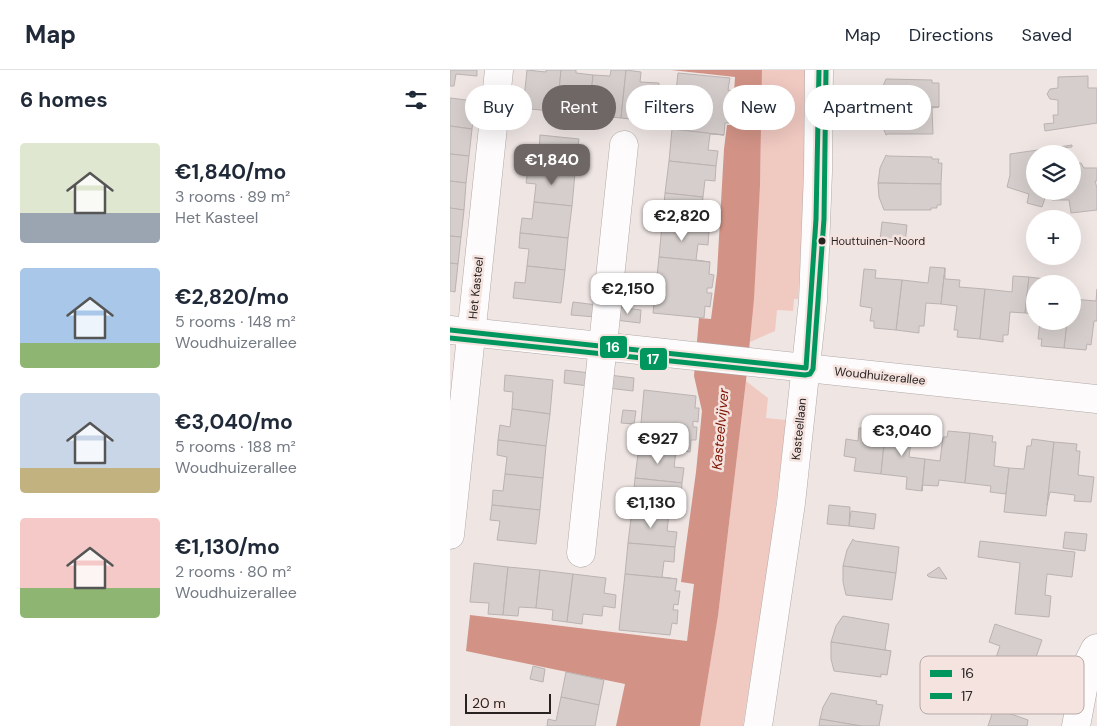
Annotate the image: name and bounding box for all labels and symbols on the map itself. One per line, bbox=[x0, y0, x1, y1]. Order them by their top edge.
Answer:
pin: €1,840 bbox=[511, 144, 593, 186]
pin: €2,820 bbox=[641, 200, 723, 242]
place label: Houttuinen-Noord bbox=[831, 234, 925, 248]
marker: Houttuinen-Noord bbox=[817, 236, 827, 246]
street label: Het Kasteel bbox=[465, 256, 487, 320]
pin: €2,150 bbox=[587, 272, 669, 315]
line badge: 16 bbox=[599, 335, 628, 359]
text: 16 bbox=[606, 338, 620, 356]
line badge: 17 bbox=[639, 347, 668, 371]
text: 17 bbox=[647, 350, 660, 368]
street label: Woudhuizerallee bbox=[834, 363, 926, 389]
water label: Kasteelvijver bbox=[707, 387, 733, 471]
street label: Kasteellaan bbox=[788, 397, 810, 461]
pin: €3,040 bbox=[861, 414, 943, 457]
pin: €927 bbox=[628, 422, 688, 465]
pin: €1,130 bbox=[610, 486, 692, 529]
legend bbox=[920, 656, 1084, 714]
text: 16 bbox=[961, 664, 974, 682]
text: 17 bbox=[961, 687, 973, 705]
scale bar bbox=[465, 691, 551, 714]

